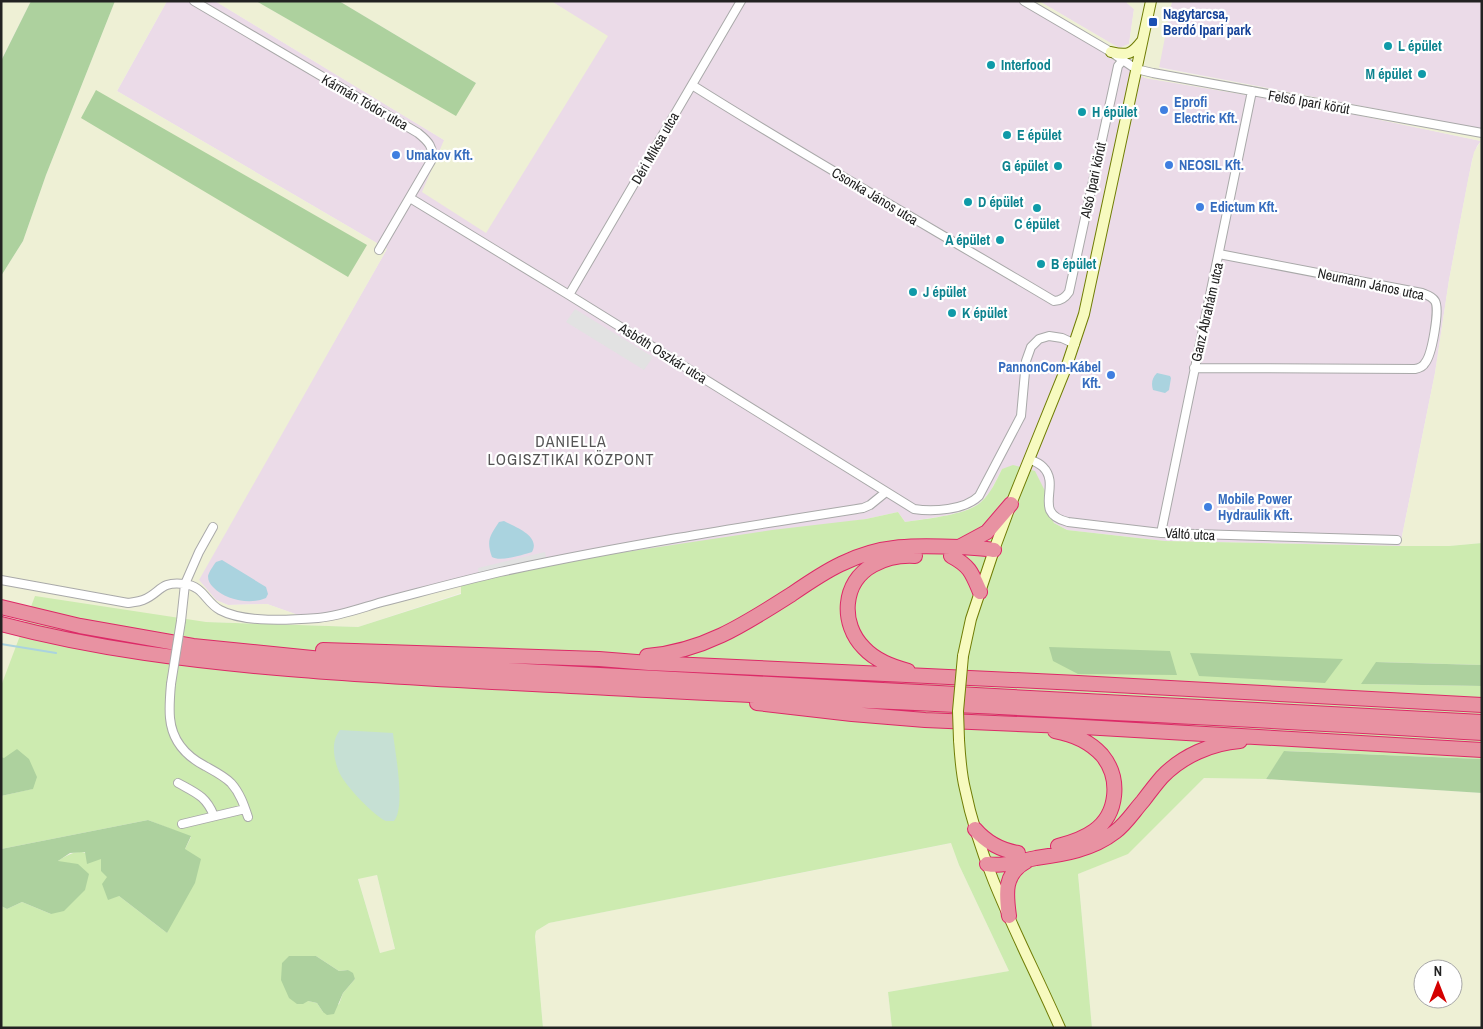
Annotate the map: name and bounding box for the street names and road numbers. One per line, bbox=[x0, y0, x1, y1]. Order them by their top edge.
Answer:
street label: Kármán Tódor utca bbox=[319, 70, 412, 134]
street label: Felső Ipari körút bbox=[1267, 86, 1351, 118]
street label: Déri Miksa utca bbox=[627, 108, 683, 187]
street label: Alsó Ipari körút bbox=[1076, 140, 1110, 221]
street label: Csonka János utca bbox=[829, 163, 922, 229]
street label: Ganz Ábrahám utca bbox=[1187, 260, 1227, 363]
street label: Neumann János utca bbox=[1316, 264, 1427, 304]
street label: Asbóth Oszkár utca bbox=[615, 318, 711, 388]
street label: Váltó utca bbox=[1164, 524, 1216, 544]

